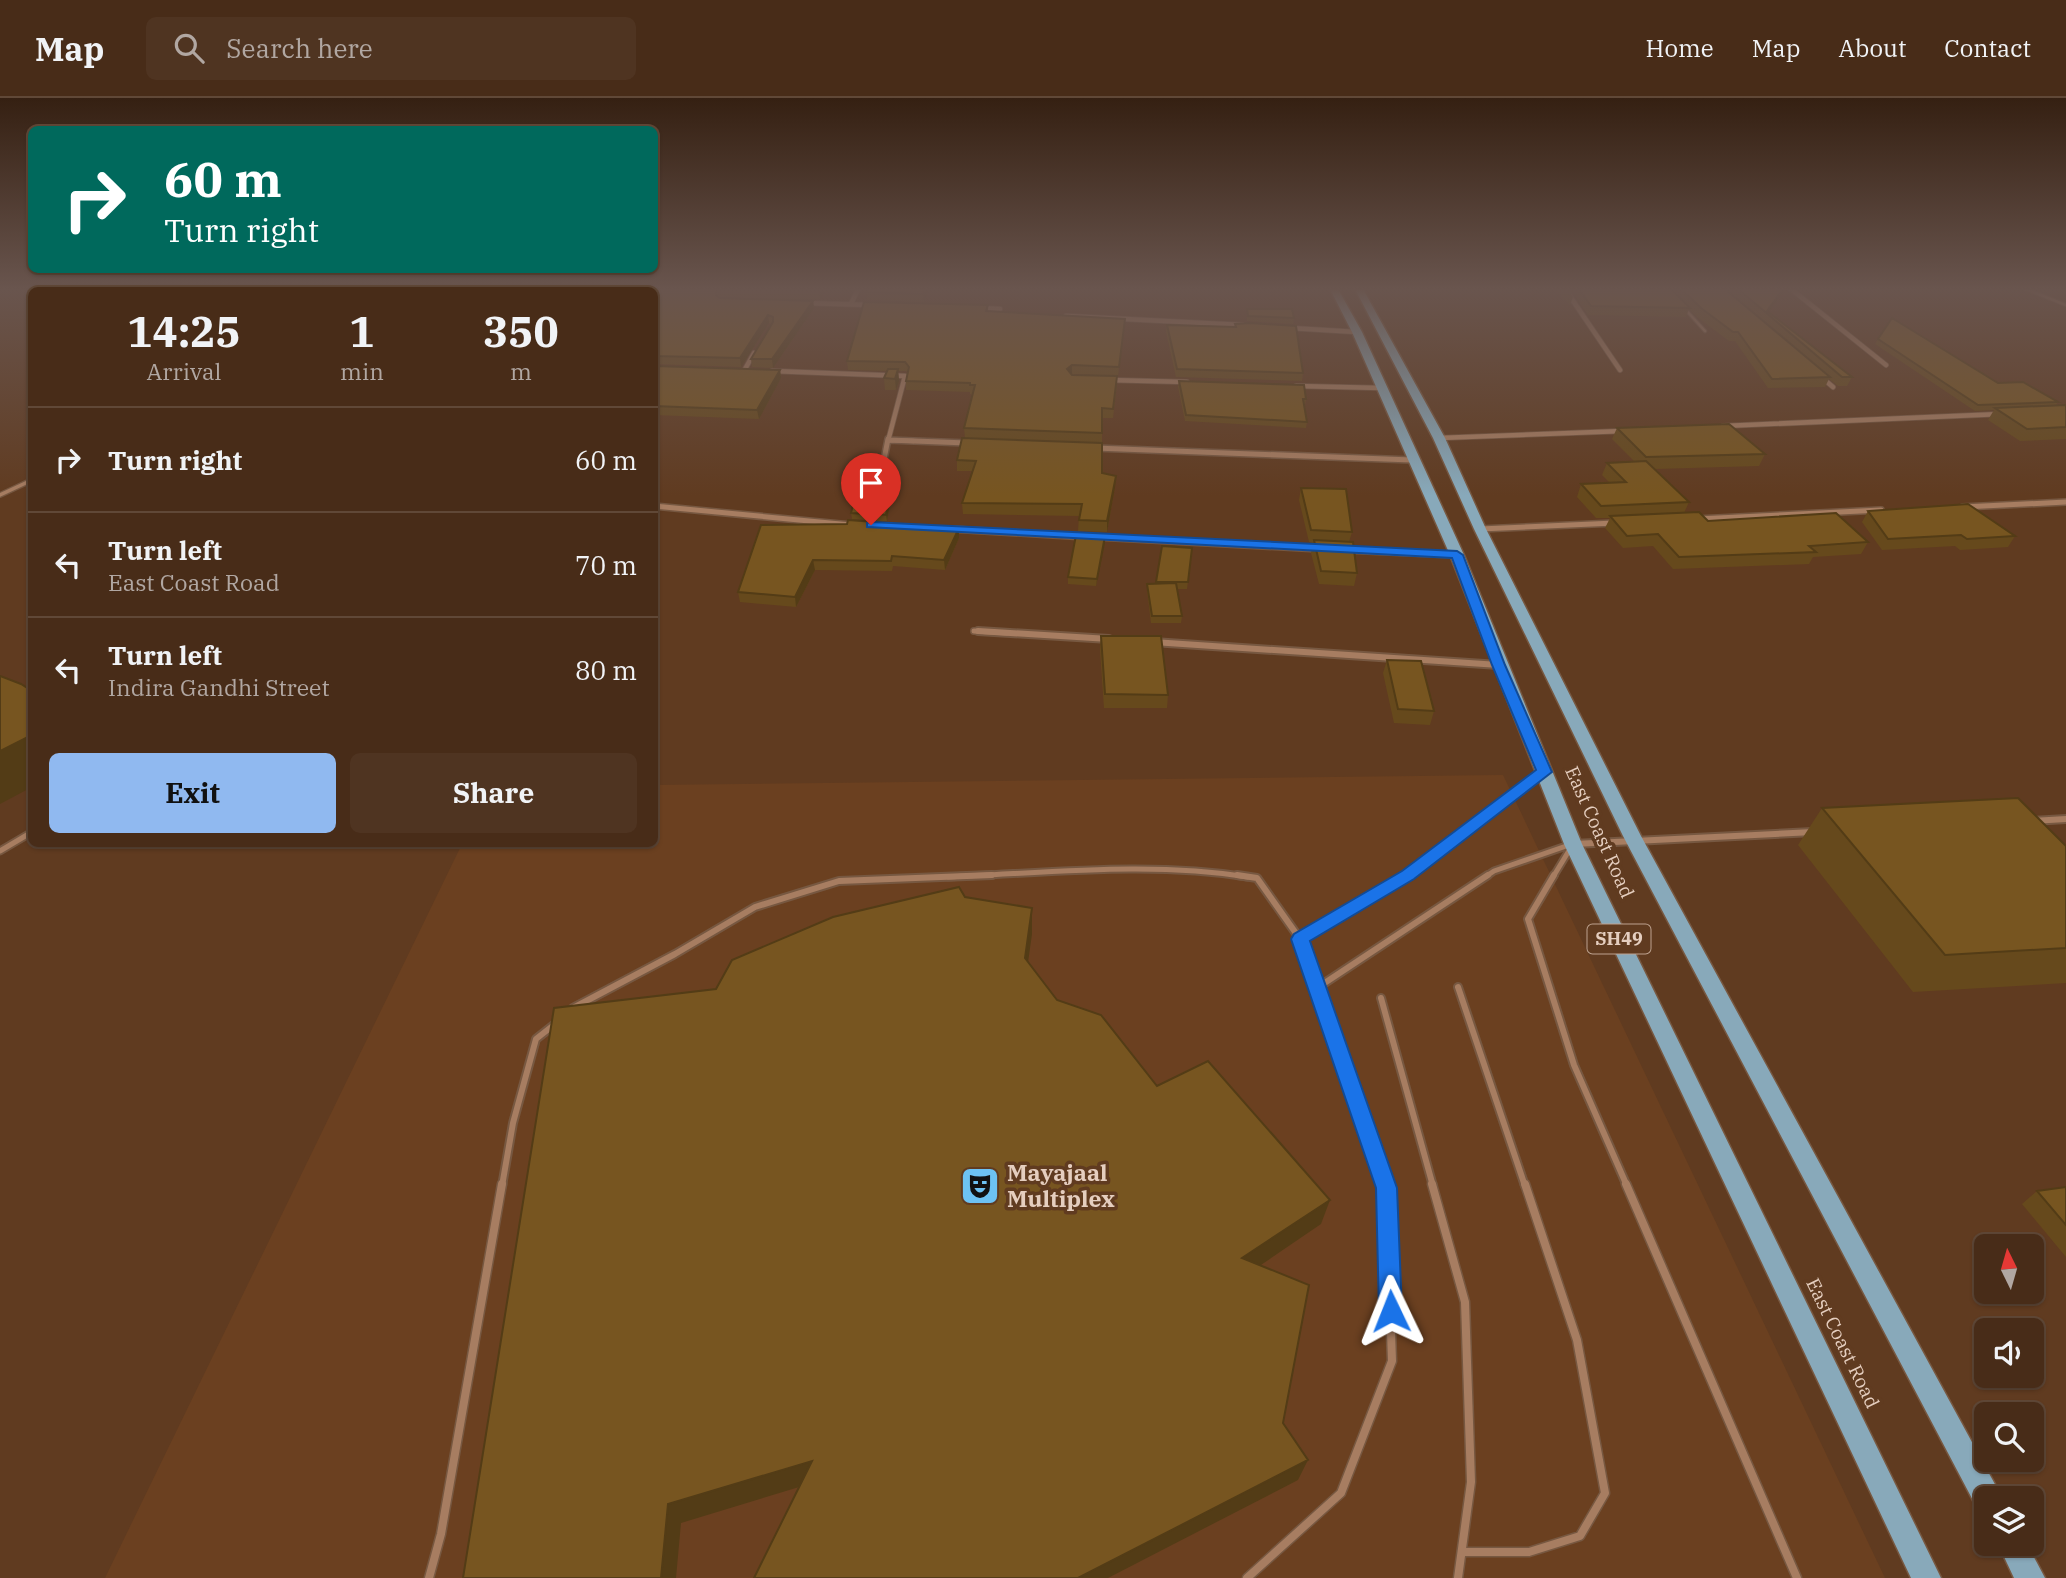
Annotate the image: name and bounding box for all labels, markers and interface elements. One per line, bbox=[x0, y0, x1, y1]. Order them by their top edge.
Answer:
search box bbox=[146, 17, 636, 80]
text: Map bbox=[35, 27, 104, 70]
icon: search bbox=[170, 29, 208, 67]
text: Search here bbox=[226, 31, 373, 65]
text: Home bbox=[1646, 32, 1714, 64]
text: Map bbox=[1752, 32, 1800, 64]
text: About bbox=[1838, 32, 1906, 64]
text: Contact bbox=[1944, 32, 2031, 64]
text: 60 m bbox=[164, 147, 282, 210]
icon: right bbox=[49, 154, 140, 245]
text: Turn right bbox=[164, 209, 319, 251]
text: 14:25 bbox=[127, 304, 241, 359]
text: 1 bbox=[349, 304, 375, 359]
text: 350 bbox=[483, 304, 559, 359]
text: Arrival bbox=[147, 356, 221, 386]
text: min bbox=[340, 356, 384, 386]
text: m bbox=[510, 356, 532, 386]
icon: right bbox=[49, 441, 87, 479]
text: Turn right bbox=[108, 443, 242, 477]
text: 60 m bbox=[575, 443, 637, 477]
pin bbox=[841, 453, 901, 525]
icon: arrive bbox=[852, 464, 890, 502]
text: Turn left bbox=[108, 533, 222, 567]
icon: left bbox=[49, 546, 87, 584]
text: 70 m bbox=[575, 548, 637, 582]
text: East Coast Road bbox=[108, 567, 280, 597]
text: Turn left bbox=[108, 638, 222, 672]
icon: left bbox=[49, 651, 87, 689]
text: 80 m bbox=[575, 653, 637, 687]
text: Indira Gandhi Street bbox=[108, 672, 330, 702]
button: Exit bbox=[49, 753, 336, 833]
button: Share bbox=[350, 753, 637, 833]
street label: East Coast Road bbox=[1560, 762, 1640, 902]
road number: SH49 bbox=[1588, 924, 1650, 954]
place label: Mayajaal Multiplex bbox=[1007, 1157, 1115, 1213]
theatre icon: Mayajaal Multiplex bbox=[959, 1165, 1001, 1207]
north arrow bbox=[1974, 1234, 2044, 1304]
map controls bbox=[1974, 1234, 2044, 1556]
position arrow bbox=[1354, 1274, 1428, 1348]
street label: East Coast Road bbox=[1801, 1274, 1885, 1412]
button: sound bbox=[1974, 1318, 2044, 1388]
button: search bbox=[1974, 1402, 2044, 1472]
button: layers bbox=[1974, 1486, 2044, 1556]

